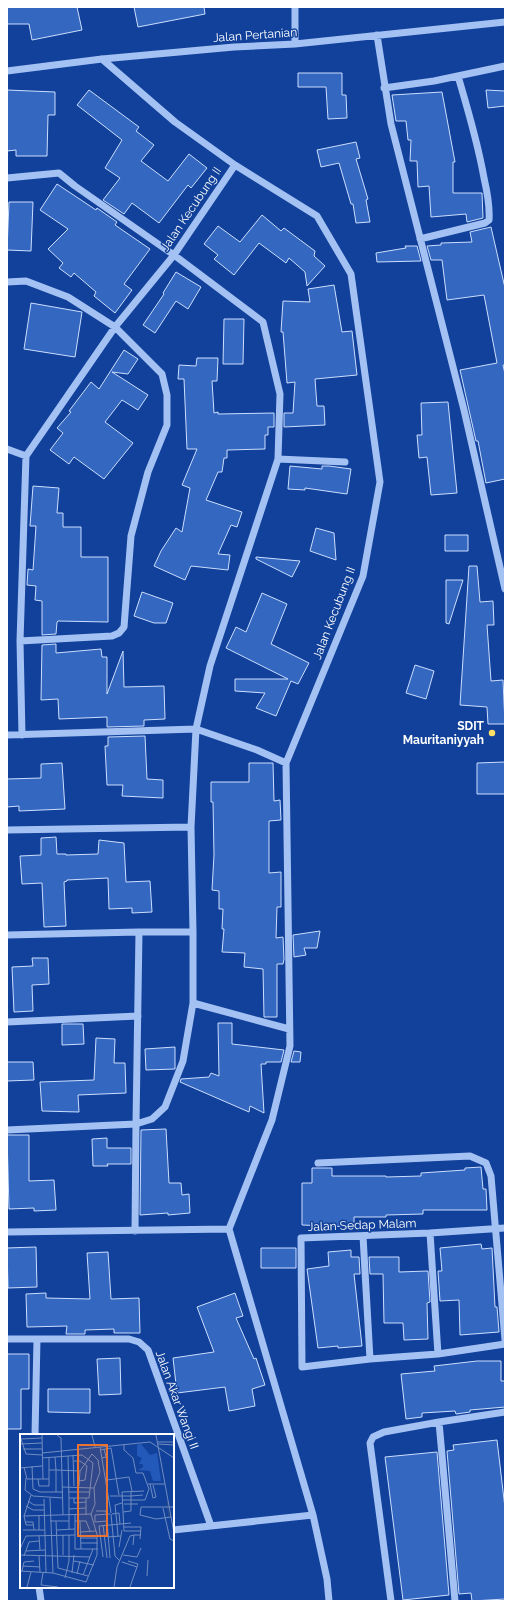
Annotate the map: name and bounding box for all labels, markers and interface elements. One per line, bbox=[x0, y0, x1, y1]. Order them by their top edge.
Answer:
street label: Jalan Pertanian bbox=[212, 25, 298, 45]
street label: Jalan Kecubung II bbox=[158, 164, 224, 254]
street label: Jalan Kecubung II bbox=[310, 565, 358, 661]
place label: SDIT Mauritaniyyah bbox=[403, 719, 485, 747]
marker: SDIT Mauritaniyyah bbox=[487, 728, 497, 738]
street label: Jalan Sedap Malam bbox=[307, 1216, 417, 1234]
street label: Jalan Akar Wangi II bbox=[153, 1349, 201, 1451]
inset map bbox=[20, 1434, 174, 1588]

